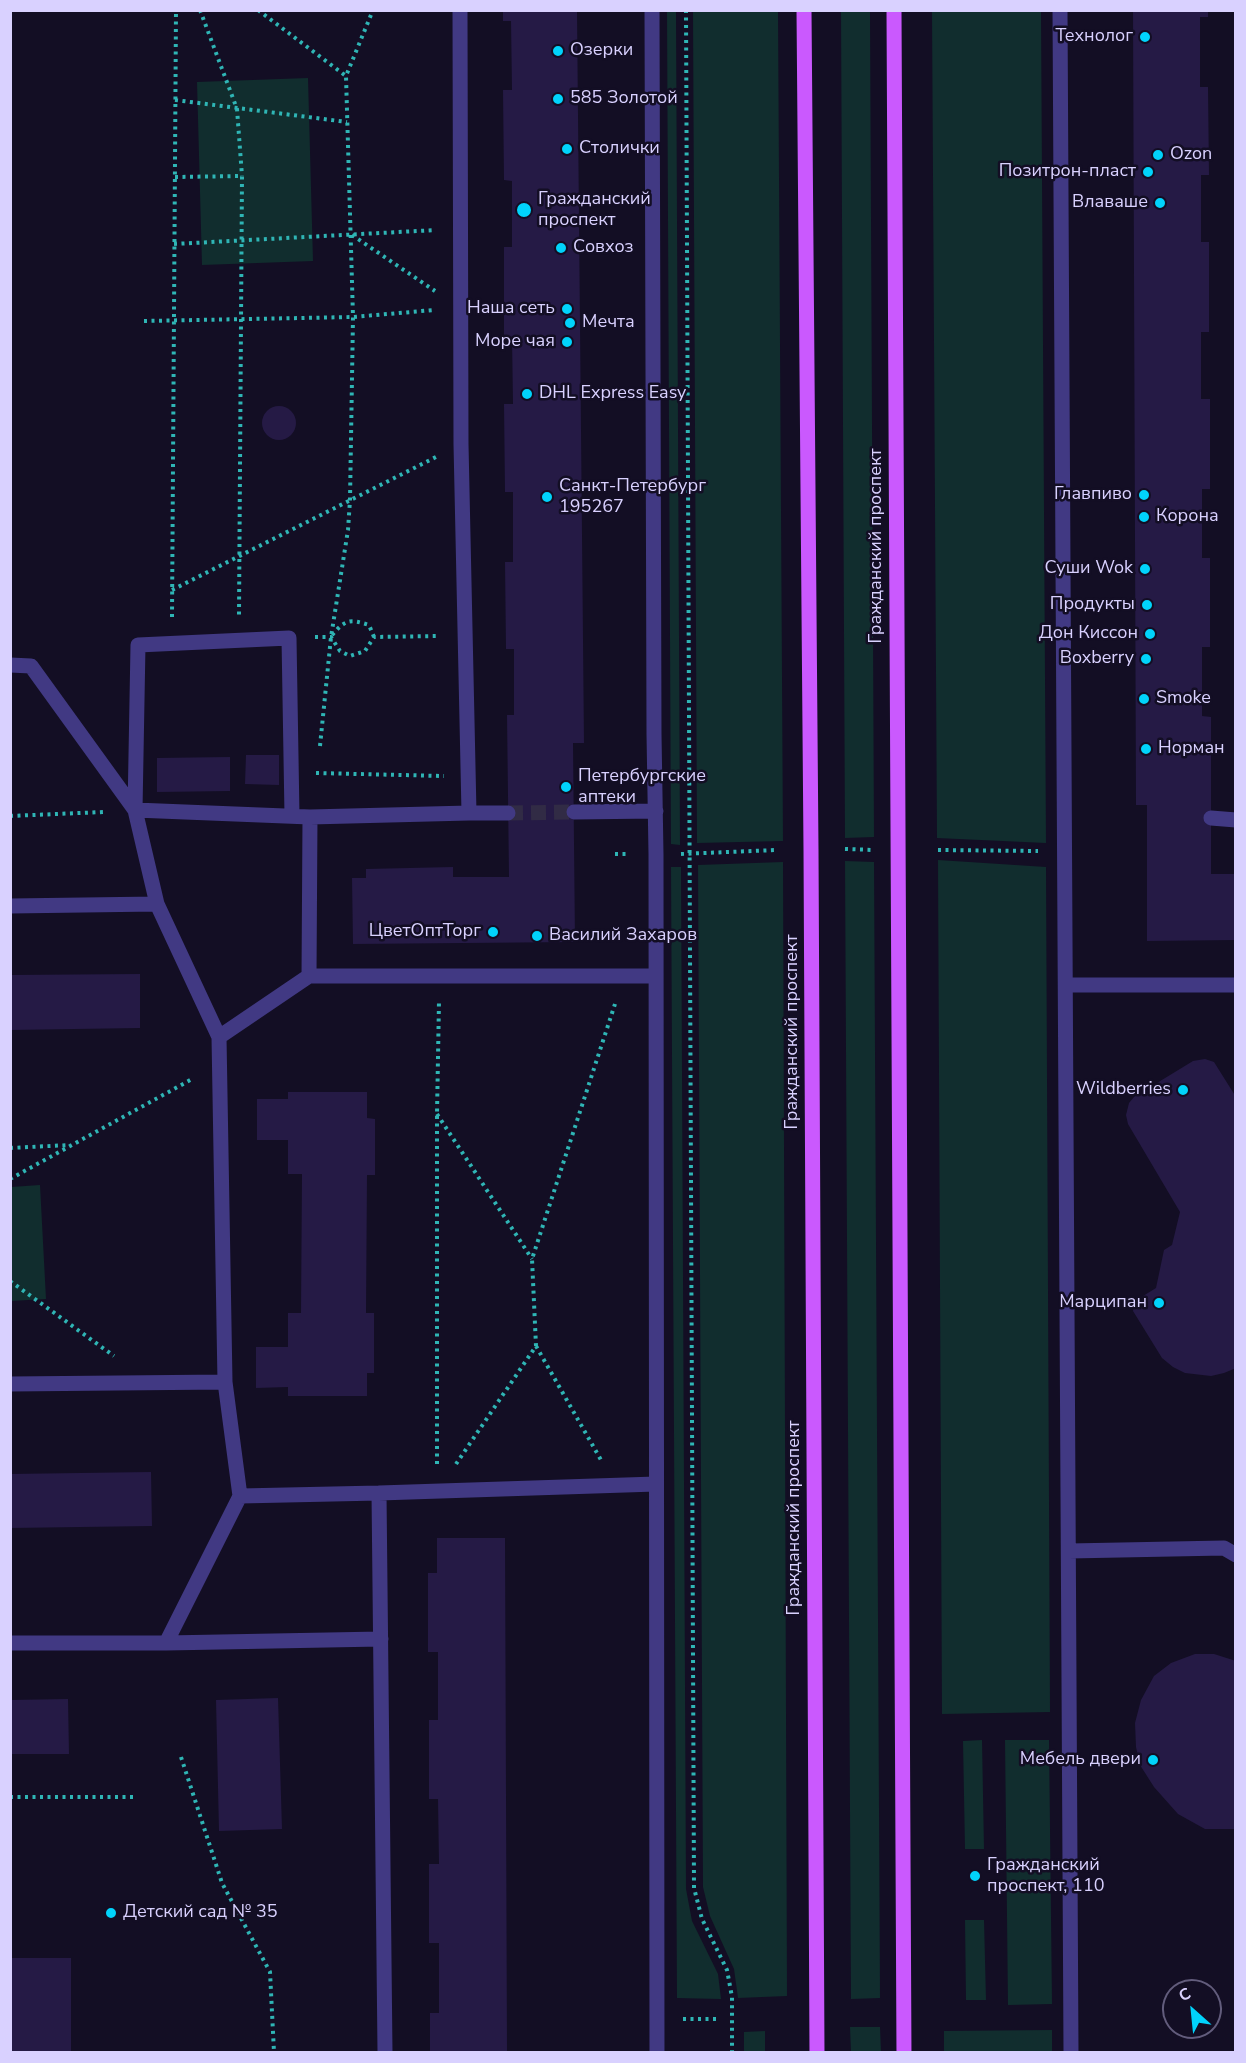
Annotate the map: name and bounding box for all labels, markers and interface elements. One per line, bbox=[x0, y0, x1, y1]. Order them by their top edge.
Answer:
place label: Технолог bbox=[1055, 26, 1133, 48]
marker: Технолог bbox=[1138, 30, 1152, 44]
place label: Озерки bbox=[570, 40, 633, 62]
marker: Озерки bbox=[551, 44, 565, 58]
place label: 585 Золотой bbox=[570, 88, 678, 110]
marker: 585 Золотой bbox=[551, 92, 565, 106]
place label: Столички bbox=[579, 138, 660, 160]
marker: Столички bbox=[560, 142, 574, 156]
place label: Ozon bbox=[1170, 144, 1212, 166]
marker: Ozon bbox=[1151, 148, 1165, 162]
place label: Позитрон-пласт bbox=[999, 161, 1136, 183]
marker: Позитрон-пласт bbox=[1141, 165, 1155, 179]
place label: Гражданский проспект bbox=[538, 189, 651, 232]
place label: Влаваше bbox=[1072, 192, 1148, 214]
marker: Влаваше bbox=[1153, 196, 1167, 210]
marker: Гражданский проспект bbox=[515, 201, 533, 219]
place label: Совхоз bbox=[573, 237, 634, 259]
marker: Совхоз bbox=[554, 241, 568, 255]
place label: Наша сеть bbox=[467, 298, 555, 320]
marker: Наша сеть bbox=[560, 302, 574, 316]
place label: Мечта bbox=[582, 312, 635, 334]
marker: Мечта bbox=[563, 316, 577, 330]
place label: Море чая bbox=[475, 331, 555, 353]
marker: Море чая bbox=[560, 335, 574, 349]
place label: DHL Express Easy bbox=[539, 383, 686, 405]
marker: DHL Express Easy bbox=[520, 387, 534, 401]
street label: Гражданский проспект bbox=[866, 449, 888, 643]
place label: Санкт-Петербург 195267 bbox=[559, 476, 706, 518]
place label: Главпиво bbox=[1054, 484, 1132, 506]
marker: Главпиво bbox=[1137, 488, 1151, 502]
marker: Санкт-Петербург 195267 bbox=[540, 490, 554, 504]
place label: Корона bbox=[1156, 506, 1219, 528]
marker: Корона bbox=[1137, 510, 1151, 524]
place label: Суши Wok bbox=[1044, 558, 1133, 580]
marker: Суши Wok bbox=[1138, 562, 1152, 576]
place label: Продукты bbox=[1050, 594, 1135, 616]
marker: Продукты bbox=[1140, 598, 1154, 612]
place label: Дон Киссон bbox=[1039, 623, 1138, 645]
marker: Дон Киссон bbox=[1143, 627, 1157, 641]
place label: Boxberry bbox=[1060, 648, 1134, 670]
marker: Boxberry bbox=[1139, 652, 1153, 666]
place label: Smoke bbox=[1156, 688, 1211, 710]
marker: Smoke bbox=[1137, 692, 1151, 706]
place label: Норман bbox=[1158, 738, 1225, 760]
marker: Норман bbox=[1139, 742, 1153, 756]
place label: Петербургские аптеки bbox=[578, 766, 706, 808]
marker: Петербургские аптеки bbox=[559, 780, 573, 794]
place label: ЦветОптТорг bbox=[369, 921, 481, 943]
marker: ЦветОптТорг bbox=[486, 925, 500, 939]
place label: Василий Захаров bbox=[549, 925, 697, 947]
marker: Василий Захаров bbox=[530, 929, 544, 943]
street label: Гражданский проспект bbox=[782, 935, 804, 1129]
place label: Wildberries bbox=[1076, 1079, 1171, 1101]
marker: Wildberries bbox=[1176, 1083, 1190, 1097]
place label: Марципан bbox=[1059, 1292, 1147, 1314]
marker: Марципан bbox=[1152, 1296, 1166, 1310]
street label: Гражданский проспект bbox=[784, 1421, 806, 1615]
place label: Мебель двери bbox=[1020, 1749, 1141, 1771]
marker: Мебель двери bbox=[1146, 1753, 1160, 1767]
place label: Гражданский проспект, 110 bbox=[987, 1855, 1104, 1898]
marker: Гражданский проспект, 110 bbox=[968, 1869, 982, 1883]
place label: Детский сад № 35 bbox=[123, 1902, 277, 1924]
marker: Детский сад № 35 bbox=[104, 1906, 118, 1920]
north arrow bbox=[1162, 1979, 1222, 2039]
text: С bbox=[1175, 1982, 1195, 2007]

